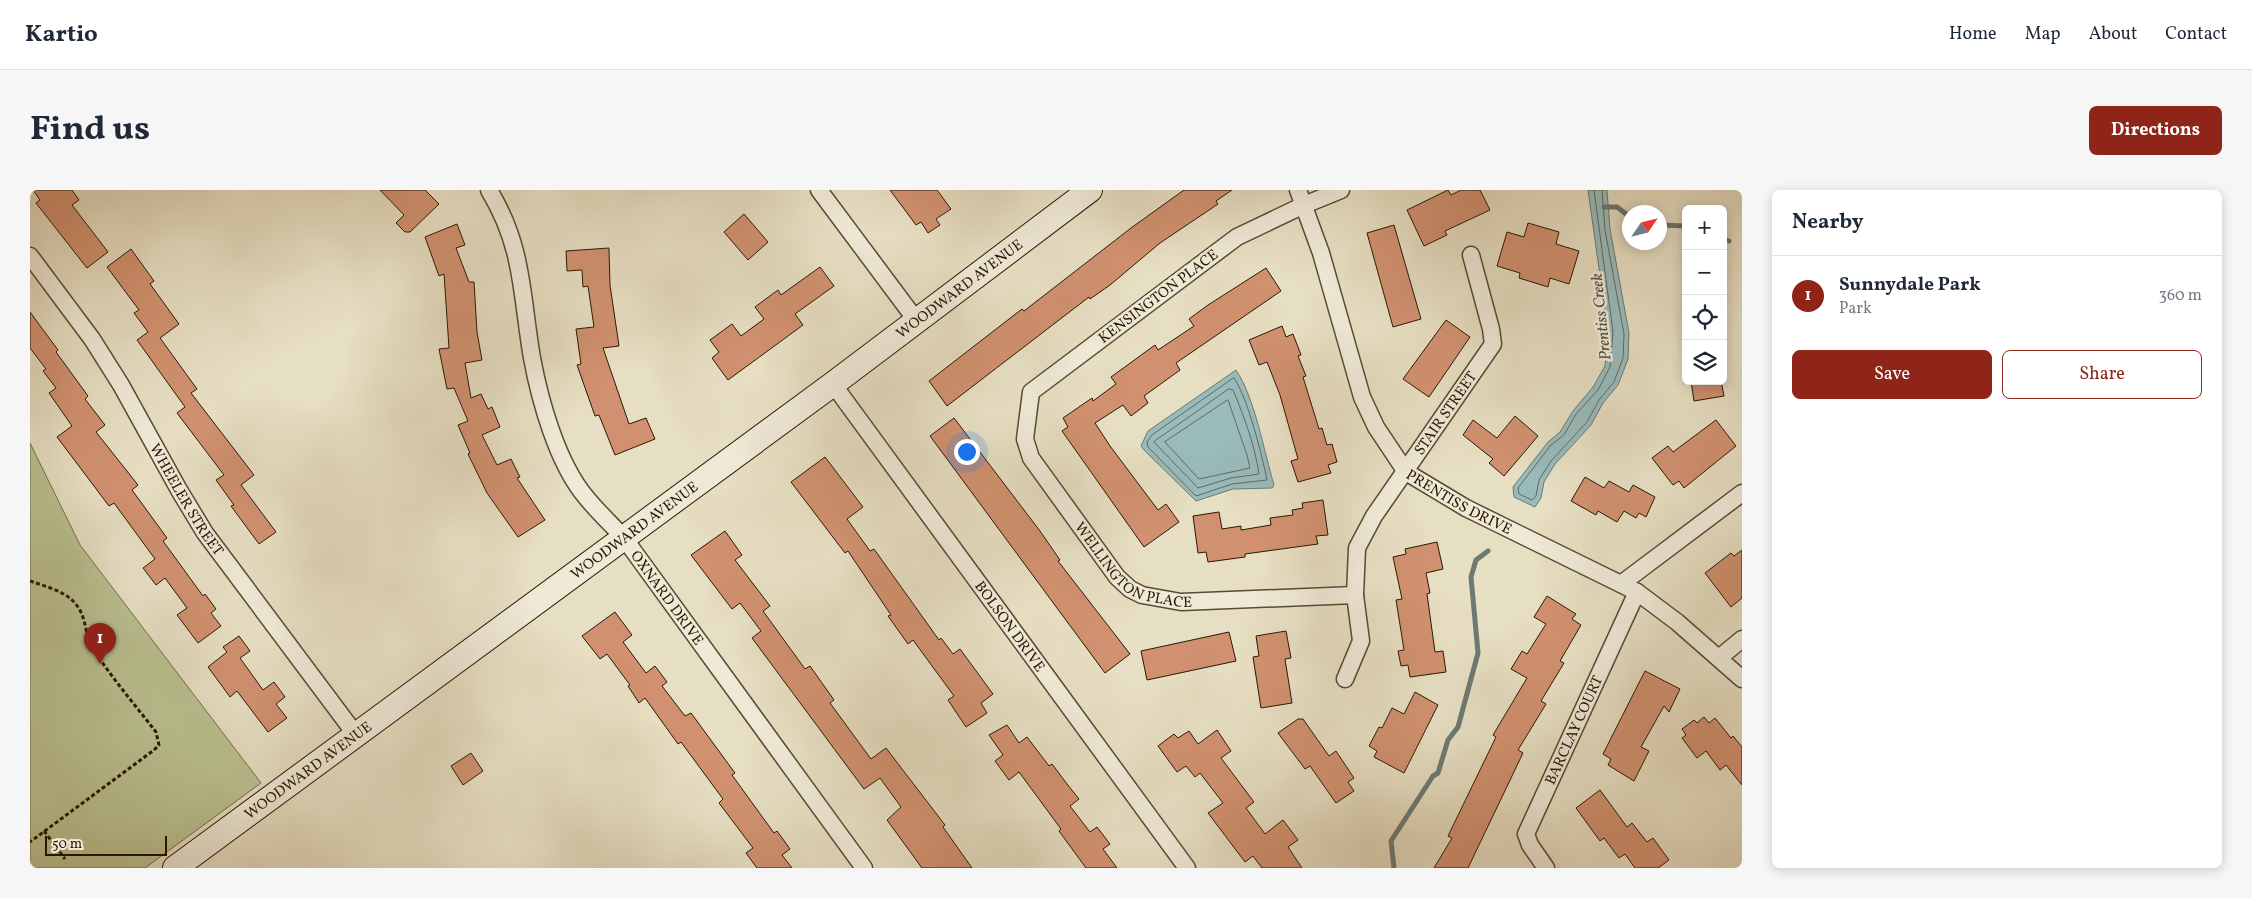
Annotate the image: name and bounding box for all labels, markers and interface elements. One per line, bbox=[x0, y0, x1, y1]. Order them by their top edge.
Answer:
text: Kartio bbox=[25, 18, 98, 52]
text: Home bbox=[1949, 22, 1997, 47]
text: Map bbox=[2025, 22, 2061, 47]
text: About bbox=[2089, 22, 2137, 47]
text: Contact bbox=[2165, 22, 2227, 47]
text: Find us bbox=[30, 106, 150, 154]
button: Directions bbox=[2089, 106, 2222, 155]
north arrow bbox=[1622, 205, 1667, 250]
map controls bbox=[1682, 205, 1727, 385]
button: + bbox=[1682, 205, 1727, 250]
text: Nearby bbox=[1792, 208, 1863, 237]
street label: WOODWARD AVENUE bbox=[892, 235, 1028, 345]
street label: KENSINGTON PLACE bbox=[1095, 245, 1223, 349]
button: − bbox=[1682, 250, 1727, 295]
water label: Prentiss Creek bbox=[1586, 272, 1617, 361]
text: Sunnydale Park bbox=[1839, 272, 1981, 298]
text: 1 bbox=[1805, 285, 1811, 307]
text: 360 m bbox=[2159, 285, 2202, 307]
button: locate bbox=[1682, 295, 1727, 340]
text: Park bbox=[1839, 298, 1872, 320]
button: layers bbox=[1682, 340, 1727, 385]
button: Save bbox=[1792, 350, 1992, 399]
button: Share bbox=[2002, 350, 2202, 399]
street label: STAIR STREET bbox=[1410, 368, 1483, 460]
your location bbox=[954, 439, 980, 465]
street label: WHEELER STREET bbox=[143, 440, 228, 561]
street label: PRENTISS DRIVE bbox=[1401, 465, 1515, 541]
street label: WOODWARD AVENUE bbox=[567, 477, 703, 585]
street label: WELLINGTON PLACE bbox=[1069, 518, 1192, 614]
street label: OXNARD DRIVE bbox=[625, 547, 708, 650]
street label: BOLSON DRIVE bbox=[969, 577, 1049, 677]
pin: 1 bbox=[84, 623, 116, 664]
street label: BARCLAY COURT bbox=[1541, 673, 1609, 789]
street label: WOODWARD AVENUE bbox=[241, 717, 377, 825]
scale bar bbox=[45, 833, 168, 856]
text: 50 m bbox=[52, 835, 82, 854]

